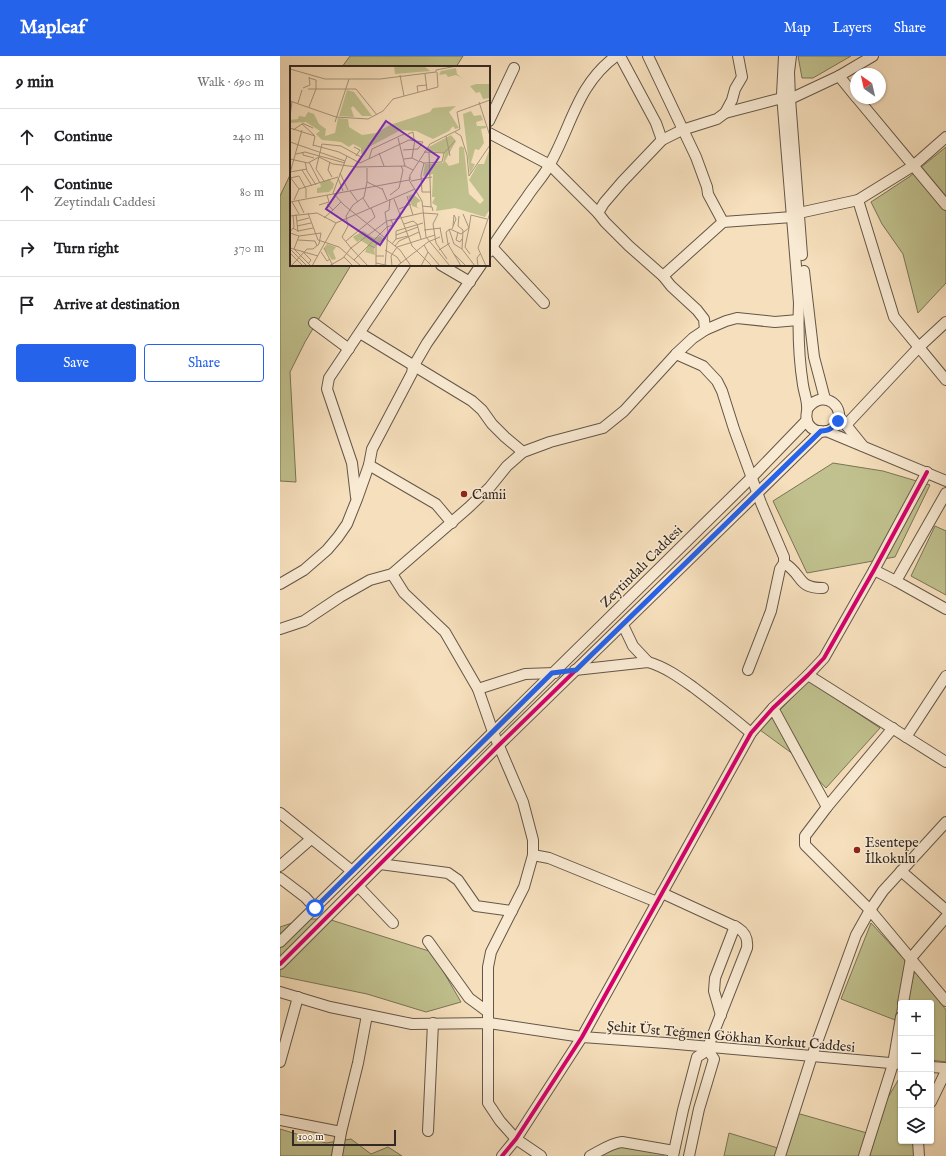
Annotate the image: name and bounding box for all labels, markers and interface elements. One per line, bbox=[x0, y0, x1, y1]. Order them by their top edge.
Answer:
text: Mapleaf bbox=[20, 16, 85, 40]
text: Map bbox=[784, 19, 811, 37]
text: Layers bbox=[833, 19, 872, 37]
text: Share bbox=[894, 19, 926, 37]
inset map bbox=[290, 66, 490, 266]
north arrow bbox=[850, 68, 886, 104]
text: 9 min bbox=[16, 72, 54, 93]
text: Walk · 690 m bbox=[197, 74, 264, 91]
icon: ahead bbox=[16, 126, 38, 148]
text: Continue bbox=[54, 127, 112, 146]
text: 240 m bbox=[232, 128, 264, 145]
text: Continue bbox=[54, 175, 112, 194]
icon: ahead bbox=[16, 182, 38, 204]
text: 80 m bbox=[240, 184, 264, 201]
text: Zeytindalı Caddesi bbox=[54, 194, 156, 211]
icon: right bbox=[16, 238, 38, 260]
text: Turn right bbox=[54, 239, 119, 258]
text: 370 m bbox=[234, 240, 264, 257]
icon: arrive bbox=[16, 294, 38, 316]
text: Arrive at destination bbox=[54, 295, 180, 314]
button: Save bbox=[16, 344, 136, 382]
button: Share bbox=[144, 344, 264, 382]
route end bbox=[829, 412, 847, 430]
place label: Camii bbox=[472, 486, 507, 504]
marker: Camii bbox=[459, 489, 469, 499]
street label: Zeytindalı Caddesi bbox=[597, 521, 687, 612]
place label: Esentepe İlkokulu bbox=[865, 834, 919, 868]
marker: Esentepe İlkokulu bbox=[852, 845, 862, 855]
route start bbox=[306, 899, 324, 917]
map controls bbox=[898, 1000, 934, 1144]
button: + bbox=[898, 1000, 934, 1036]
street label: Şehit Üst Teğmen Gökhan Korkut Caddesi bbox=[606, 1016, 856, 1057]
button: − bbox=[898, 1036, 934, 1072]
button: locate bbox=[898, 1072, 934, 1108]
button: layers bbox=[898, 1108, 934, 1144]
scale bar bbox=[292, 1128, 396, 1147]
text: 100 m bbox=[298, 1130, 324, 1144]

